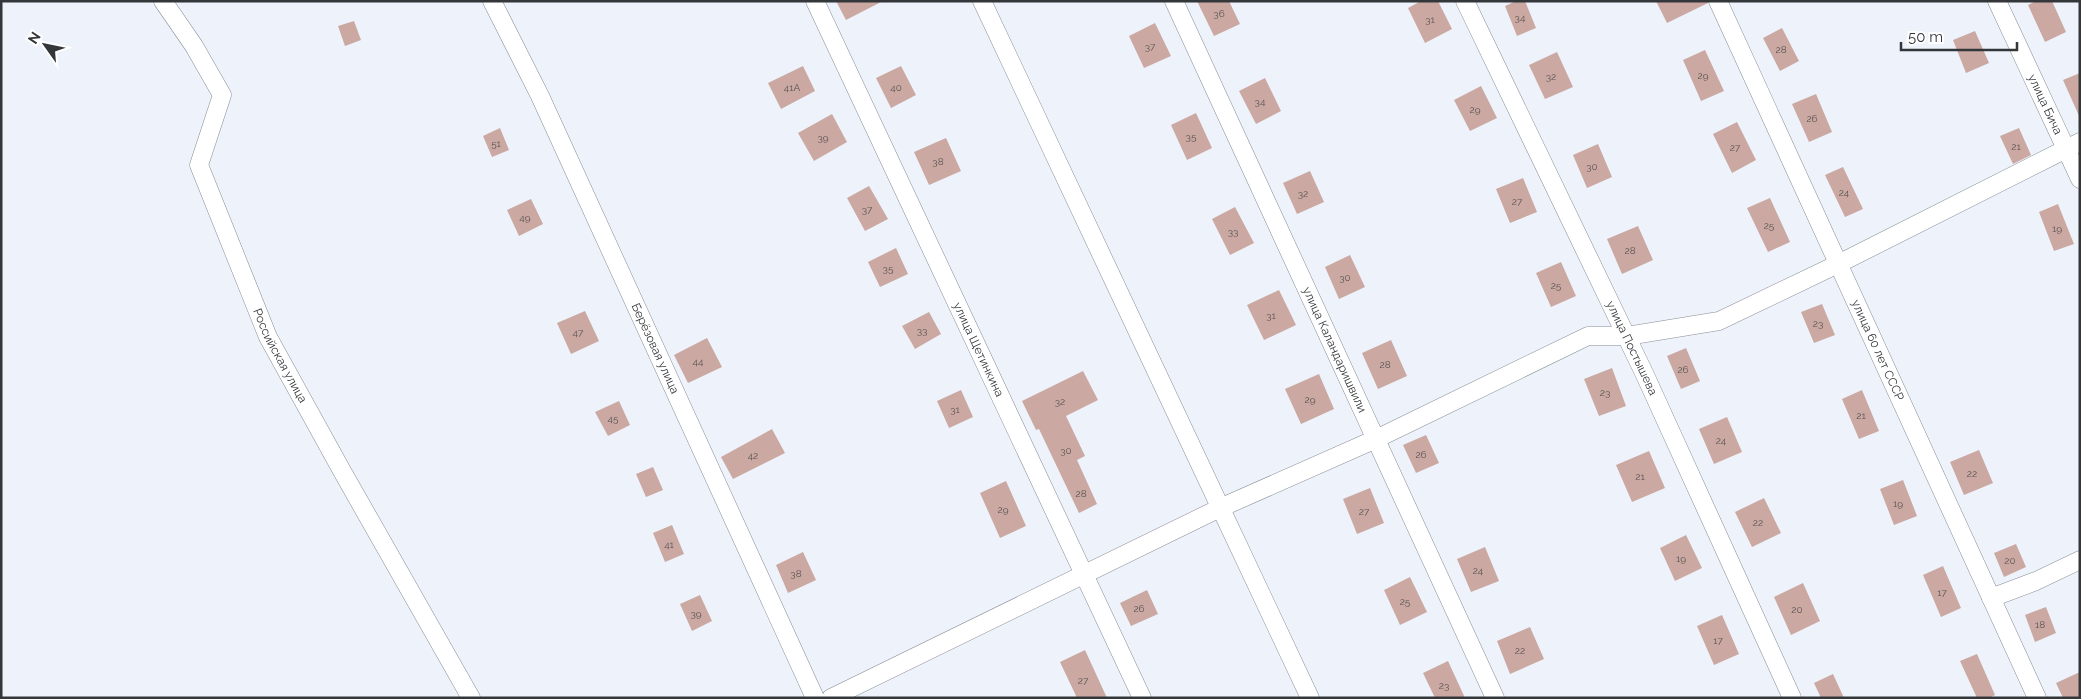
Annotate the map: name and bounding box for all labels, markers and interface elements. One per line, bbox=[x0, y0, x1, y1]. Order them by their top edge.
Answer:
house number: 36 bbox=[1213, 8, 1225, 19]
house number: 34 bbox=[1515, 12, 1526, 23]
house number: 31 bbox=[1425, 14, 1436, 25]
north arrow bbox=[20, 20, 70, 70]
scale bar bbox=[1901, 20, 2017, 52]
text: 50 m bbox=[1908, 28, 1943, 46]
text: N bbox=[24, 29, 44, 47]
house number: 37 bbox=[1145, 41, 1156, 52]
house number: 28 bbox=[1775, 44, 1787, 55]
house number: 29 bbox=[1697, 70, 1709, 81]
house number: 32 bbox=[1546, 71, 1556, 82]
street label: улица Бича bbox=[2025, 72, 2065, 137]
house number: 41А bbox=[784, 82, 800, 93]
house number: 40 bbox=[890, 82, 902, 93]
house number: 34 bbox=[1255, 96, 1266, 107]
house number: 29 bbox=[1469, 104, 1481, 115]
house number: 26 bbox=[1806, 113, 1818, 124]
house number: 35 bbox=[1186, 131, 1197, 142]
house number: 39 bbox=[817, 132, 829, 143]
house number: 51 bbox=[491, 138, 502, 149]
house number: 21 bbox=[2011, 141, 2021, 152]
house number: 27 bbox=[1730, 142, 1741, 153]
house number: 38 bbox=[932, 156, 944, 167]
house number: 30 bbox=[1586, 161, 1598, 172]
house number: 24 bbox=[1839, 187, 1850, 198]
house number: 32 bbox=[1298, 188, 1308, 199]
house number: 27 bbox=[1512, 196, 1523, 207]
house number: 37 bbox=[862, 204, 873, 215]
house number: 49 bbox=[519, 212, 531, 223]
house number: 25 bbox=[1764, 220, 1775, 231]
house number: 19 bbox=[2052, 223, 2062, 234]
house number: 33 bbox=[1228, 226, 1238, 237]
house number: 28 bbox=[1624, 245, 1636, 256]
house number: 35 bbox=[883, 263, 894, 274]
house number: 30 bbox=[1339, 272, 1351, 283]
house number: 25 bbox=[1551, 280, 1562, 291]
street label: улица Каландаришвили bbox=[1300, 285, 1370, 415]
street label: улица 60 лет СССР bbox=[1849, 298, 1907, 403]
street label: улица Постышева bbox=[1603, 299, 1660, 397]
street label: улица Щетинкина bbox=[950, 300, 1007, 399]
street label: Берёзовая улица bbox=[629, 301, 682, 396]
street label: Российская улица bbox=[250, 306, 310, 405]
house number: 31 bbox=[1266, 310, 1277, 321]
house number: 23 bbox=[1813, 318, 1823, 329]
house number: 33 bbox=[917, 325, 927, 336]
house number: 47 bbox=[573, 327, 584, 338]
house number: 44 bbox=[693, 356, 704, 367]
house number: 28 bbox=[1379, 359, 1391, 370]
house number: 26 bbox=[1677, 364, 1689, 375]
house number: 23 bbox=[1600, 387, 1610, 398]
house number: 29 bbox=[1304, 394, 1316, 405]
house number: 32 bbox=[1055, 396, 1065, 407]
house number: 31 bbox=[950, 404, 961, 415]
house number: 21 bbox=[1856, 410, 1866, 421]
house number: 45 bbox=[608, 413, 619, 424]
house number: 24 bbox=[1716, 435, 1727, 446]
house number: 30 bbox=[1060, 445, 1072, 456]
house number: 26 bbox=[1415, 449, 1427, 460]
house number: 42 bbox=[748, 450, 758, 461]
house number: 22 bbox=[1967, 468, 1977, 479]
house number: 21 bbox=[1635, 471, 1645, 482]
house number: 28 bbox=[1075, 488, 1087, 499]
house number: 19 bbox=[1893, 498, 1903, 509]
house number: 29 bbox=[997, 504, 1009, 515]
house number: 27 bbox=[1359, 506, 1370, 517]
house number: 22 bbox=[1753, 517, 1763, 528]
house number: 41 bbox=[664, 539, 675, 550]
house number: 19 bbox=[1676, 553, 1686, 564]
house number: 20 bbox=[2004, 555, 2016, 566]
house number: 24 bbox=[1473, 565, 1484, 576]
house number: 38 bbox=[790, 568, 802, 579]
house number: 17 bbox=[1937, 587, 1947, 598]
house number: 25 bbox=[1400, 596, 1411, 607]
house number: 26 bbox=[1133, 603, 1145, 614]
house number: 20 bbox=[1791, 604, 1803, 615]
house number: 39 bbox=[690, 608, 702, 619]
house number: 18 bbox=[2035, 619, 2045, 630]
house number: 17 bbox=[1713, 635, 1723, 646]
house number: 22 bbox=[1515, 645, 1525, 656]
house number: 27 bbox=[1078, 675, 1089, 686]
house number: 23 bbox=[1439, 680, 1449, 691]

